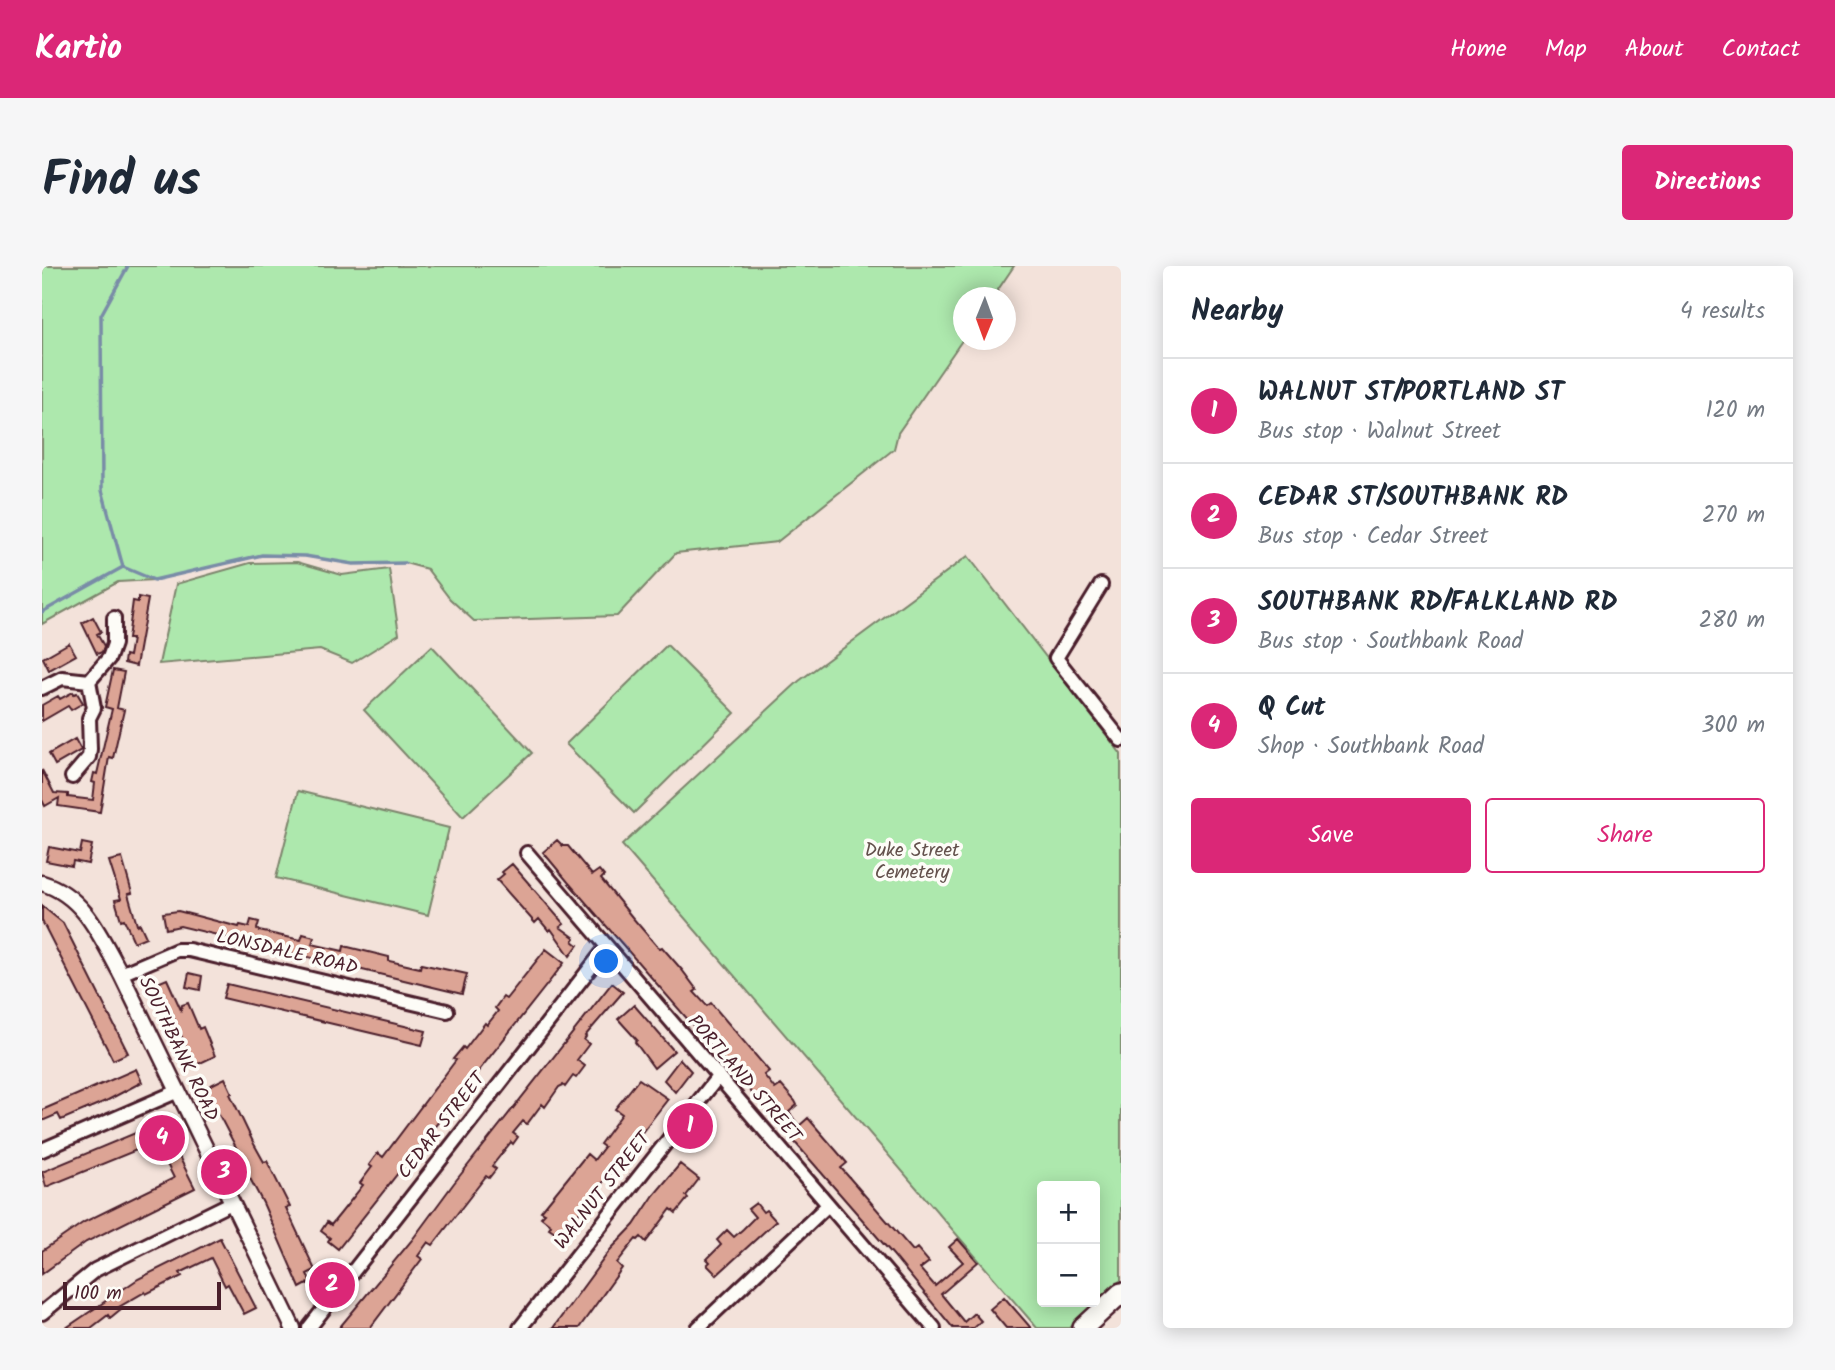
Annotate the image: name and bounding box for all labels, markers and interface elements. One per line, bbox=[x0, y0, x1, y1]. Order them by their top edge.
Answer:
text: Kartio bbox=[35, 23, 122, 76]
text: Home bbox=[1450, 30, 1507, 69]
text: Map bbox=[1545, 30, 1587, 69]
text: About bbox=[1625, 30, 1683, 69]
text: Contact bbox=[1721, 30, 1800, 69]
text: Find us bbox=[42, 143, 200, 221]
button: Directions bbox=[1622, 145, 1793, 220]
north arrow bbox=[953, 287, 1016, 350]
text: Nearby bbox=[1191, 288, 1283, 336]
text: 4 results bbox=[1680, 294, 1765, 330]
text: WALNUT ST/PORTLAND ST bbox=[1258, 372, 1564, 414]
text: 1 bbox=[1211, 393, 1217, 429]
text: 120 m bbox=[1705, 393, 1765, 429]
text: Bus stop · Walnut Street bbox=[1258, 414, 1501, 450]
text: CEDAR ST/SOUTHBANK RD bbox=[1258, 477, 1568, 519]
text: 2 bbox=[1207, 498, 1221, 534]
text: 270 m bbox=[1702, 498, 1765, 534]
text: Bus stop · Cedar Street bbox=[1258, 519, 1488, 555]
text: SOUTHBANK RD/FALKLAND RD bbox=[1258, 582, 1618, 624]
text: 3 bbox=[1208, 603, 1220, 639]
text: 280 m bbox=[1699, 603, 1765, 639]
text: Bus stop · Southbank Road bbox=[1258, 624, 1523, 660]
text: Q Cut bbox=[1258, 687, 1326, 729]
text: 4 bbox=[1208, 708, 1220, 744]
text: 300 m bbox=[1701, 708, 1765, 744]
text: Shop · Southbank Road bbox=[1258, 729, 1484, 765]
button: Save bbox=[1191, 798, 1471, 873]
button: Share bbox=[1485, 798, 1765, 873]
park label: Duke Street Cemetery bbox=[865, 836, 960, 888]
street label: LONSDALE ROAD bbox=[213, 922, 361, 984]
your location bbox=[589, 944, 623, 978]
street label: SOUTHBANK ROAD bbox=[130, 971, 226, 1127]
street label: PORTLAND STREET bbox=[680, 1008, 810, 1151]
street label: CEDAR STREET bbox=[391, 1065, 495, 1186]
pin: 1 bbox=[667, 1100, 713, 1152]
pin: 4 bbox=[139, 1112, 185, 1164]
street label: WALNUT STREET bbox=[547, 1124, 660, 1256]
pin: 3 bbox=[201, 1146, 247, 1198]
map controls bbox=[1037, 1181, 1100, 1307]
button: + bbox=[1037, 1181, 1100, 1244]
button: − bbox=[1037, 1244, 1100, 1307]
pin: 2 bbox=[309, 1259, 355, 1311]
scale bar bbox=[63, 1279, 220, 1311]
text: 100 m bbox=[74, 1279, 122, 1309]

